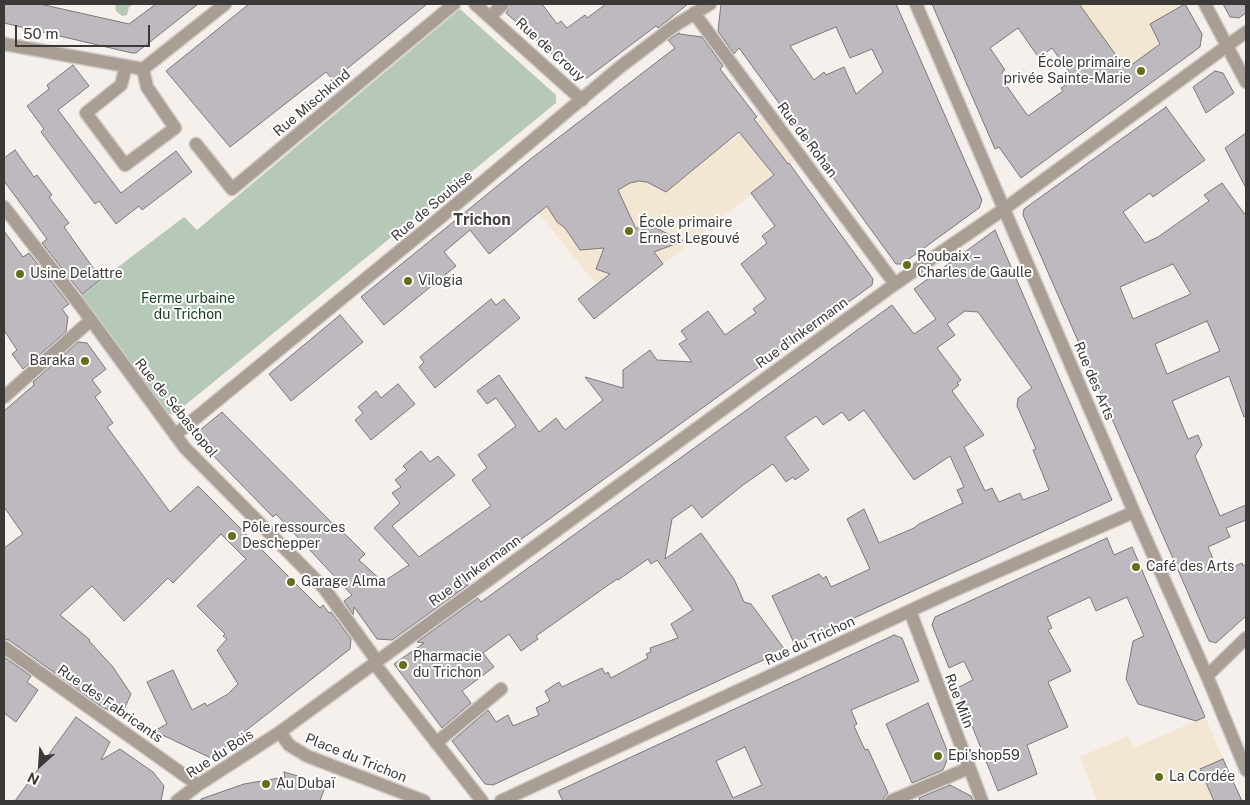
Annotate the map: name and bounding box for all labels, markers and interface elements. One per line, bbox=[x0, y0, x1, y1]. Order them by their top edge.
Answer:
scale bar bbox=[18, 15, 152, 47]
street label: Rue de Crouy bbox=[512, 15, 588, 85]
text: 50 m bbox=[23, 25, 58, 42]
place label: École primaire privée Sainte-Marie bbox=[1004, 55, 1131, 88]
marker: École primaire privée Sainte-Marie bbox=[1135, 65, 1147, 77]
street label: Rue Mischkind bbox=[270, 66, 354, 140]
street label: Rue de Rohan bbox=[773, 99, 841, 181]
street label: Rue de Soubise bbox=[388, 167, 476, 245]
district label: Trichon bbox=[453, 210, 511, 230]
place label: École primaire Ernest Legouvé bbox=[639, 215, 740, 248]
marker: École primaire Ernest Legouvé bbox=[623, 225, 635, 237]
place label: Roubaix – Charles de Gaulle bbox=[917, 249, 1032, 282]
marker: Roubaix – Charles de Gaulle bbox=[901, 259, 913, 271]
place label: Usine Delattre bbox=[30, 266, 123, 282]
marker: Usine Delattre bbox=[14, 268, 26, 280]
place label: Vilogia bbox=[418, 273, 463, 289]
marker: Vilogia bbox=[402, 275, 414, 287]
park label: Ferme urbaine du Trichon bbox=[141, 291, 235, 324]
street label: Rue d'Inkermann bbox=[753, 294, 851, 372]
street label: Rue des Arts bbox=[1070, 339, 1118, 423]
place label: Baraka bbox=[29, 353, 75, 369]
marker: Baraka bbox=[79, 355, 91, 367]
street label: Rue de Sébastopol bbox=[131, 355, 221, 461]
place label: Pôle ressources Deschepper bbox=[242, 520, 345, 552]
marker: Pôle ressources Deschepper bbox=[226, 530, 238, 542]
street label: Rue d'Inkermann bbox=[426, 532, 524, 610]
place label: Café des Arts bbox=[1146, 559, 1234, 575]
marker: Café des Arts bbox=[1130, 561, 1142, 573]
place label: Garage Alma bbox=[301, 574, 386, 590]
marker: Garage Alma bbox=[285, 576, 297, 588]
street label: Rue du Trichon bbox=[762, 613, 858, 669]
place label: Pharmacie du Trichon bbox=[413, 649, 482, 682]
marker: Pharmacie du Trichon bbox=[397, 659, 409, 671]
street label: Rue des Fabricants bbox=[54, 661, 166, 747]
street label: Rue Miln bbox=[941, 671, 977, 731]
street label: Rue du Bois bbox=[183, 726, 257, 782]
street label: Place du Trichon bbox=[303, 730, 409, 786]
north arrow bbox=[15, 740, 65, 790]
place label: Epi'shop59 bbox=[948, 748, 1020, 764]
marker: Epi'shop59 bbox=[932, 750, 944, 762]
text: N bbox=[25, 769, 42, 788]
place label: La Cordée bbox=[1169, 769, 1235, 785]
marker: La Cordée bbox=[1153, 771, 1165, 783]
place label: Au Dubaï bbox=[276, 776, 336, 792]
marker: Au Dubaï bbox=[260, 778, 272, 790]

